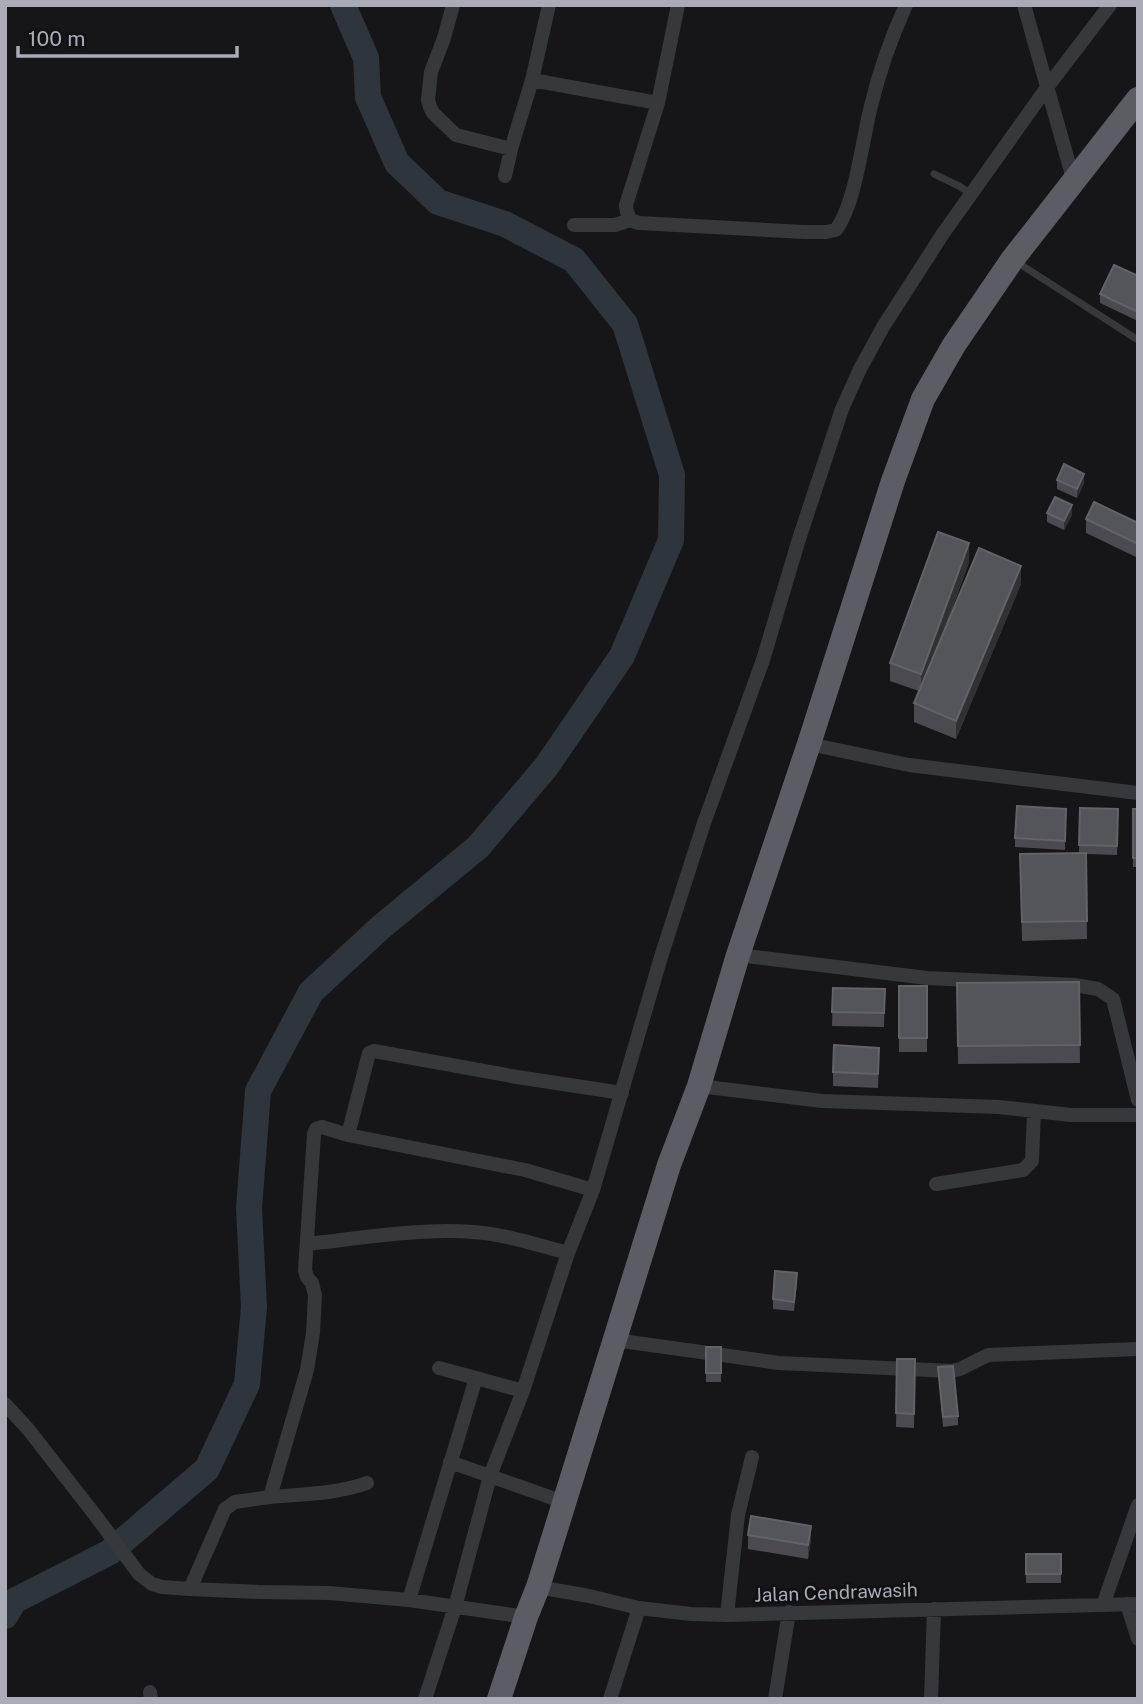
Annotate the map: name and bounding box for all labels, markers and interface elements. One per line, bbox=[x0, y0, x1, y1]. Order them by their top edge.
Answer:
scale bar bbox=[18, 14, 236, 58]
text: 100 m bbox=[28, 26, 85, 51]
street label: Jalan Cendrawasih bbox=[754, 1578, 918, 1606]

